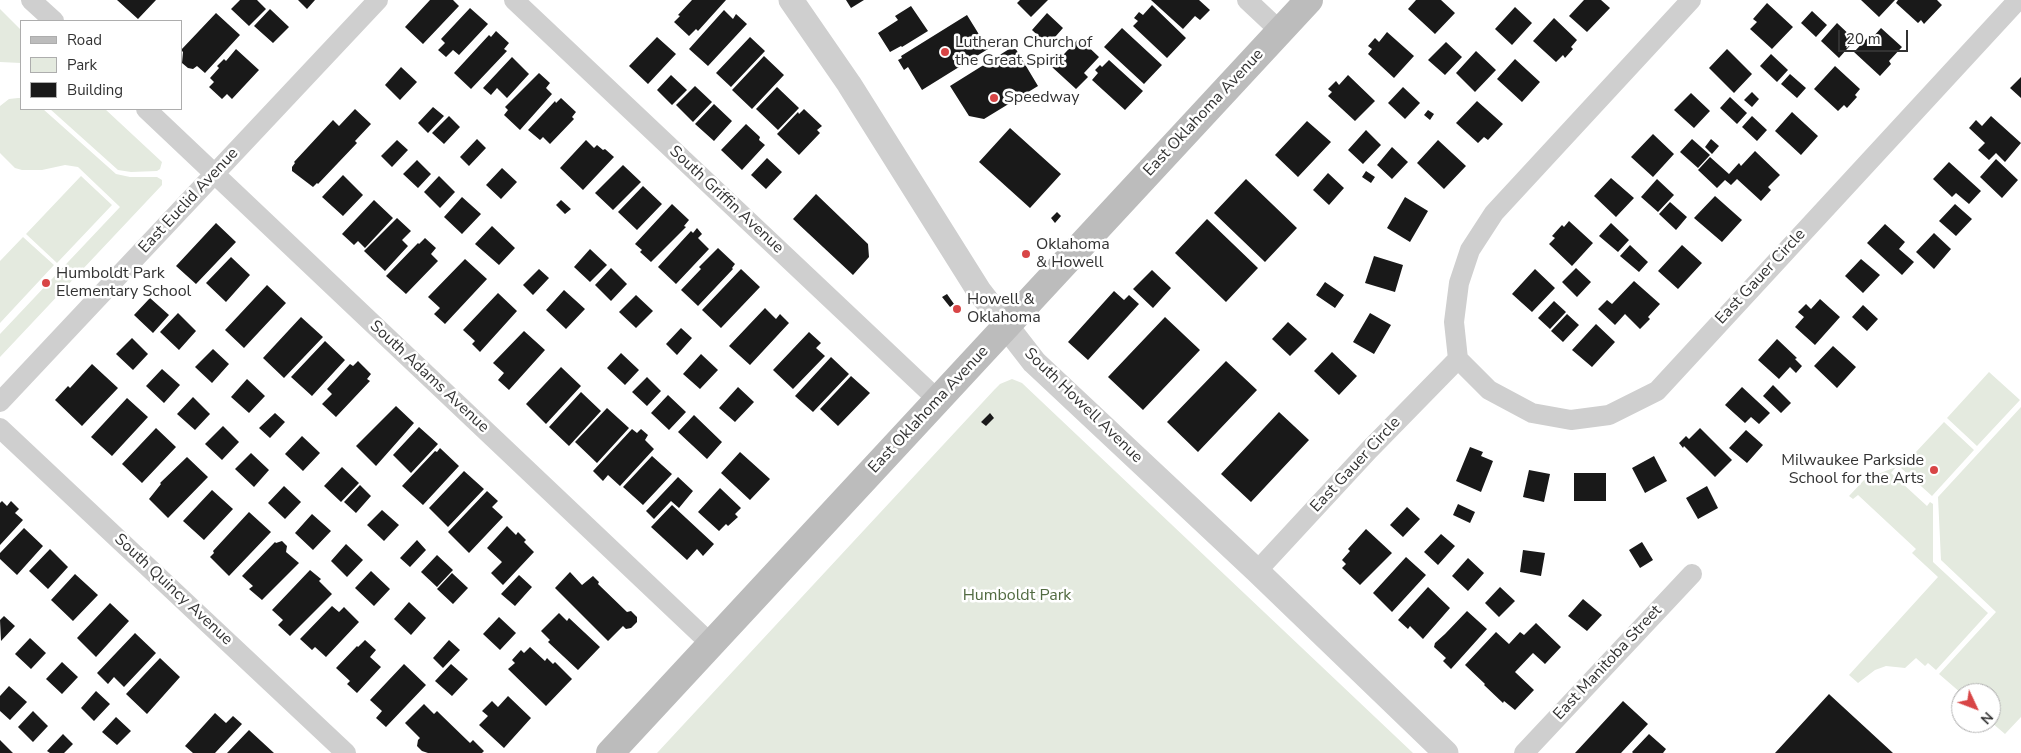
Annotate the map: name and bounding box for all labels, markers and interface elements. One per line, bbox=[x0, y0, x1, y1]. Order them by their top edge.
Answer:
legend bbox=[20, 20, 182, 110]
scale bar bbox=[1841, 20, 1911, 52]
text: 20 m bbox=[1846, 29, 1881, 49]
text: Road bbox=[67, 30, 102, 50]
place label: Lutheran Church of the Great Spirit bbox=[955, 33, 1092, 71]
street label: East Oklahoma Avenue bbox=[1140, 45, 1268, 181]
marker: Lutheran Church of the Great Spirit bbox=[939, 46, 951, 58]
text: Park bbox=[67, 55, 97, 75]
text: Building bbox=[67, 80, 123, 100]
place label: Speedway bbox=[1004, 88, 1079, 108]
marker: Speedway bbox=[988, 92, 1000, 104]
street label: South Griffin Avenue bbox=[665, 142, 787, 258]
street label: East Euclid Avenue bbox=[135, 144, 243, 258]
street label: East Gauer Circle bbox=[1712, 225, 1810, 329]
place label: Oklahoma & Howell bbox=[1036, 235, 1110, 273]
marker: Oklahoma & Howell bbox=[1020, 248, 1032, 260]
place label: Humboldt Park Elementary School bbox=[56, 264, 191, 302]
marker: Humboldt Park Elementary School bbox=[40, 277, 52, 289]
place label: Howell & Oklahoma bbox=[967, 290, 1041, 328]
marker: Howell & Oklahoma bbox=[951, 303, 963, 315]
street label: South Adams Avenue bbox=[365, 317, 493, 437]
street label: East Oklahoma Avenue bbox=[865, 342, 993, 478]
street label: South Howell Avenue bbox=[1020, 344, 1146, 468]
street label: East Gauer Circle bbox=[1307, 413, 1405, 517]
place label: Milwaukee Parkside School for the Arts bbox=[1781, 451, 1924, 489]
marker: Milwaukee Parkside School for the Arts bbox=[1928, 464, 1940, 476]
street label: South Quincy Avenue bbox=[110, 530, 236, 650]
park label: Humboldt Park bbox=[963, 586, 1071, 606]
street label: East Manitoba Street bbox=[1550, 602, 1666, 724]
north arrow bbox=[1951, 683, 2001, 733]
text: N bbox=[1976, 708, 1997, 728]

